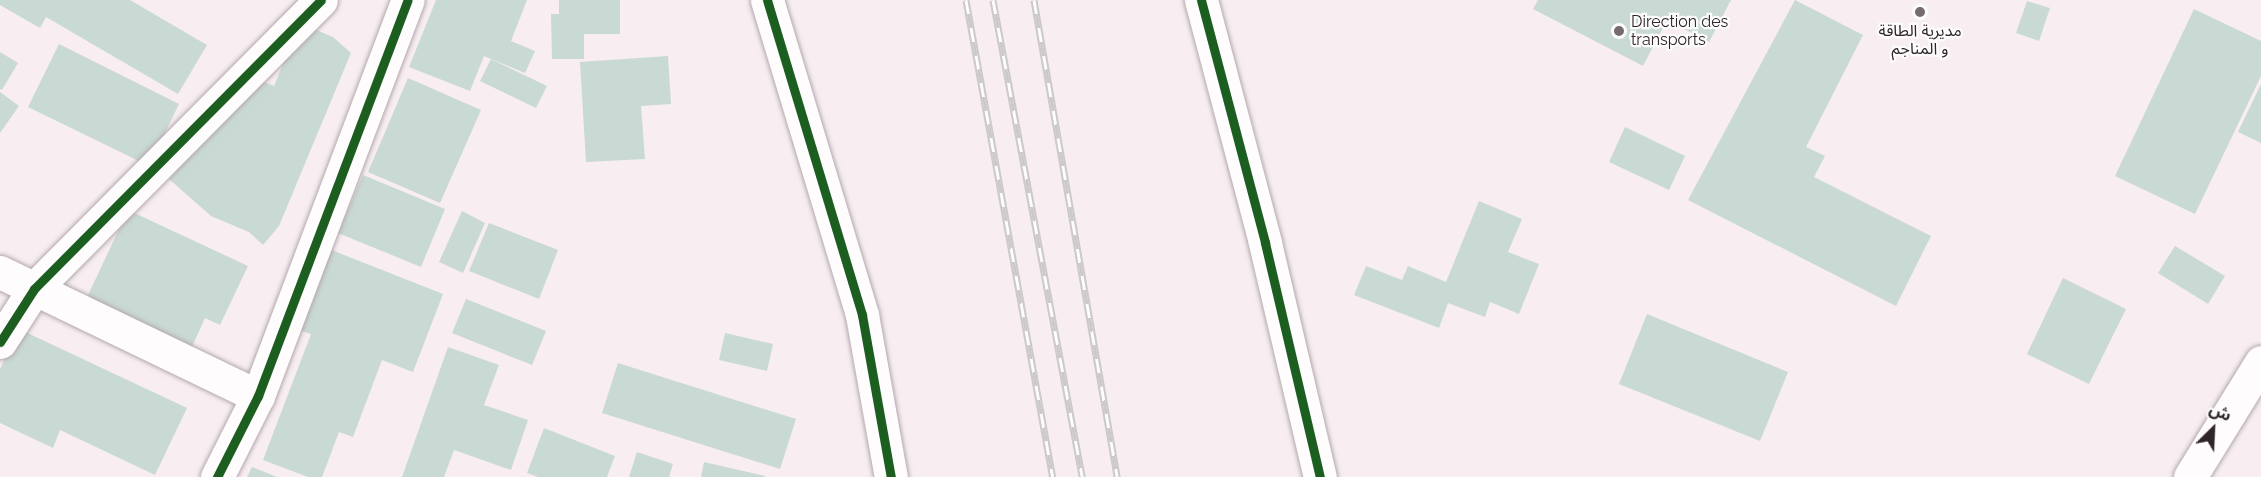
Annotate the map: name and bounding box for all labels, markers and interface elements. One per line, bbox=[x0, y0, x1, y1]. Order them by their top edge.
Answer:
marker: مديرية الطاقة و المناجم bbox=[1913, 5, 1927, 19]
place label: Direction des transports bbox=[1631, 12, 1728, 50]
place label: مديرية الطاقة و المناجم bbox=[1878, 21, 1962, 59]
marker: Direction des transports bbox=[1612, 24, 1626, 38]
north arrow bbox=[2183, 399, 2243, 459]
text: ش bbox=[2207, 399, 2234, 425]

